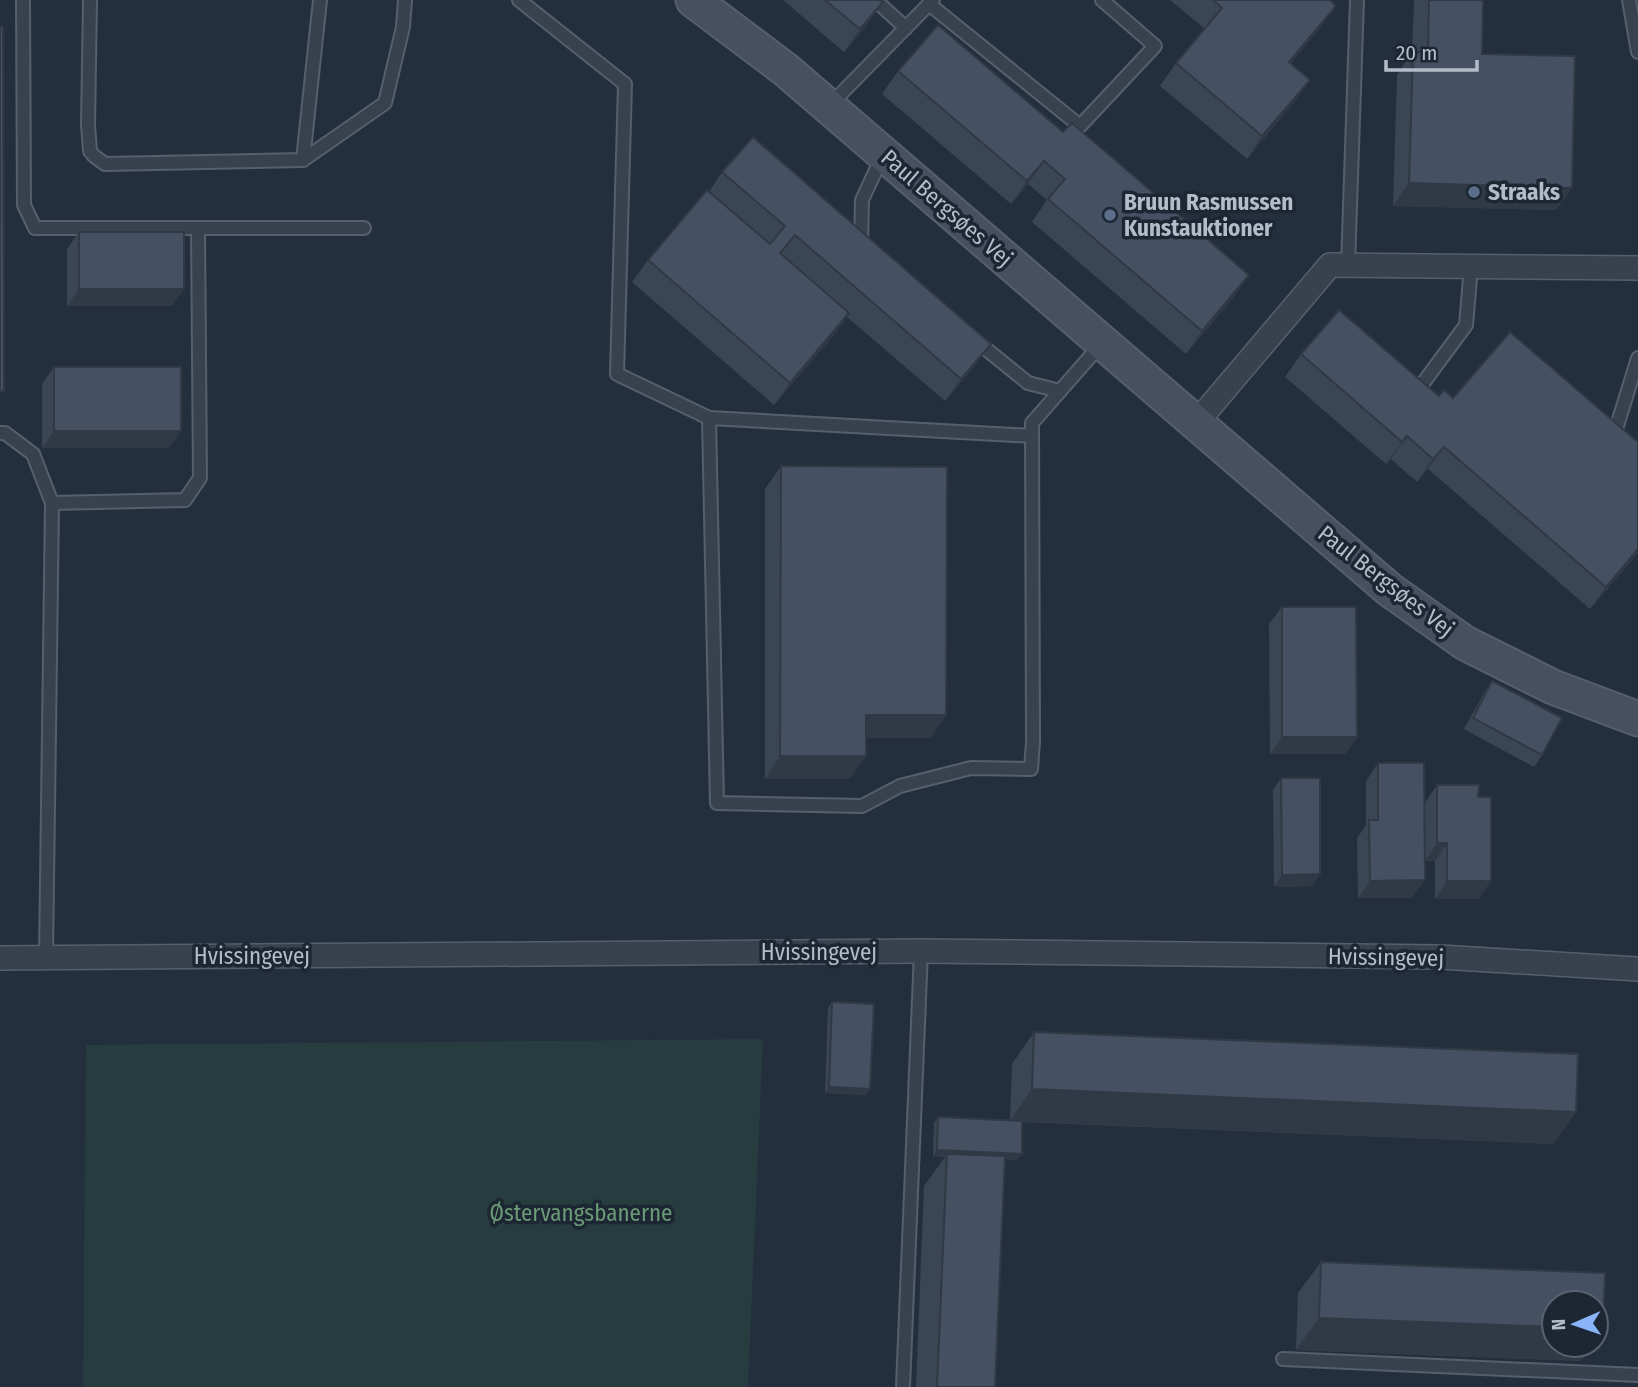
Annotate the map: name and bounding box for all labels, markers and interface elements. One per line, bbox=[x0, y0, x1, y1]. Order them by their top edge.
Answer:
scale bar bbox=[1386, 28, 1477, 72]
text: 20 m bbox=[1396, 40, 1437, 66]
street label: Paul Bergsøes Vej bbox=[876, 143, 1018, 273]
place label: Straaks bbox=[1488, 178, 1560, 206]
marker: Straaks bbox=[1466, 184, 1482, 200]
place label: Bruun Rasmussen Kunstauktioner bbox=[1124, 188, 1293, 242]
marker: Bruun Rasmussen Kunstauktioner bbox=[1102, 207, 1118, 223]
street label: Paul Bergsøes Vej bbox=[1312, 519, 1460, 643]
street label: Hvissingevej bbox=[761, 938, 877, 966]
street label: Hvissingevej bbox=[194, 942, 310, 970]
street label: Hvissingevej bbox=[1328, 942, 1444, 972]
park label: Østervangsbanerne bbox=[490, 1199, 672, 1227]
north arrow bbox=[1540, 1289, 1610, 1359]
text: N bbox=[1547, 1318, 1570, 1331]

